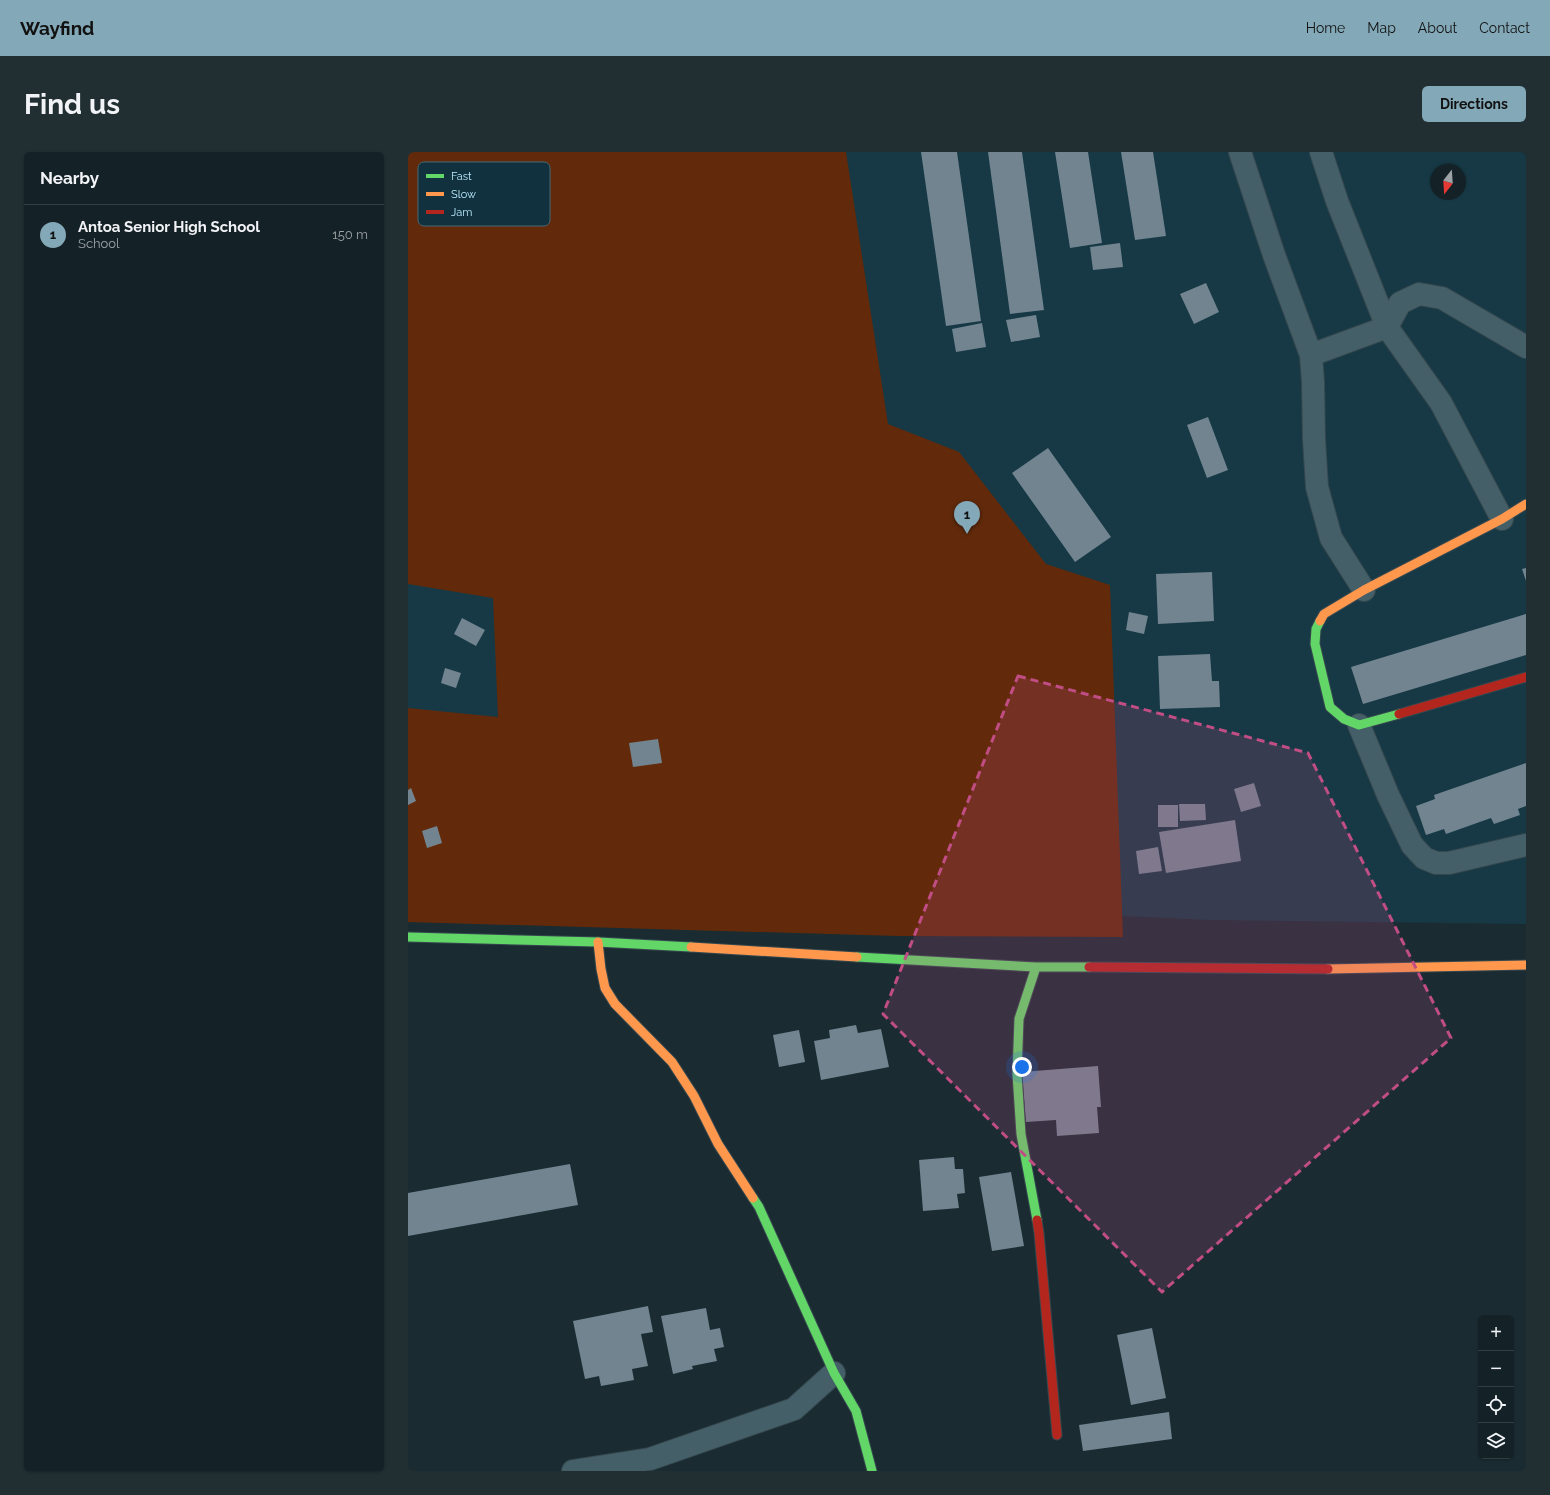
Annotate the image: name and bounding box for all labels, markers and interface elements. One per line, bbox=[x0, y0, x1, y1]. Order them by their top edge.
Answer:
text: Wayfind bbox=[20, 17, 94, 39]
text: Home bbox=[1306, 20, 1345, 36]
text: Map bbox=[1367, 20, 1396, 36]
text: About bbox=[1418, 20, 1457, 36]
text: Contact bbox=[1479, 20, 1530, 36]
button: Directions bbox=[1422, 86, 1526, 122]
text: Find us bbox=[24, 88, 120, 121]
legend bbox=[418, 162, 550, 226]
north arrow bbox=[1430, 164, 1466, 200]
text: Nearby bbox=[40, 168, 99, 188]
text: Fast bbox=[451, 170, 472, 183]
text: Slow bbox=[451, 188, 476, 201]
text: Jam bbox=[451, 206, 472, 219]
text: Antoa Senior High School bbox=[78, 218, 260, 236]
text: 1 bbox=[50, 227, 56, 242]
text: 150 m bbox=[332, 227, 368, 242]
text: School bbox=[78, 236, 120, 251]
pin: 1 bbox=[954, 501, 980, 534]
your location bbox=[1012, 1057, 1032, 1077]
map controls bbox=[1478, 1315, 1514, 1459]
button: + bbox=[1478, 1315, 1514, 1351]
button: − bbox=[1478, 1351, 1514, 1387]
button: locate bbox=[1478, 1387, 1514, 1423]
button: layers bbox=[1478, 1423, 1514, 1459]

